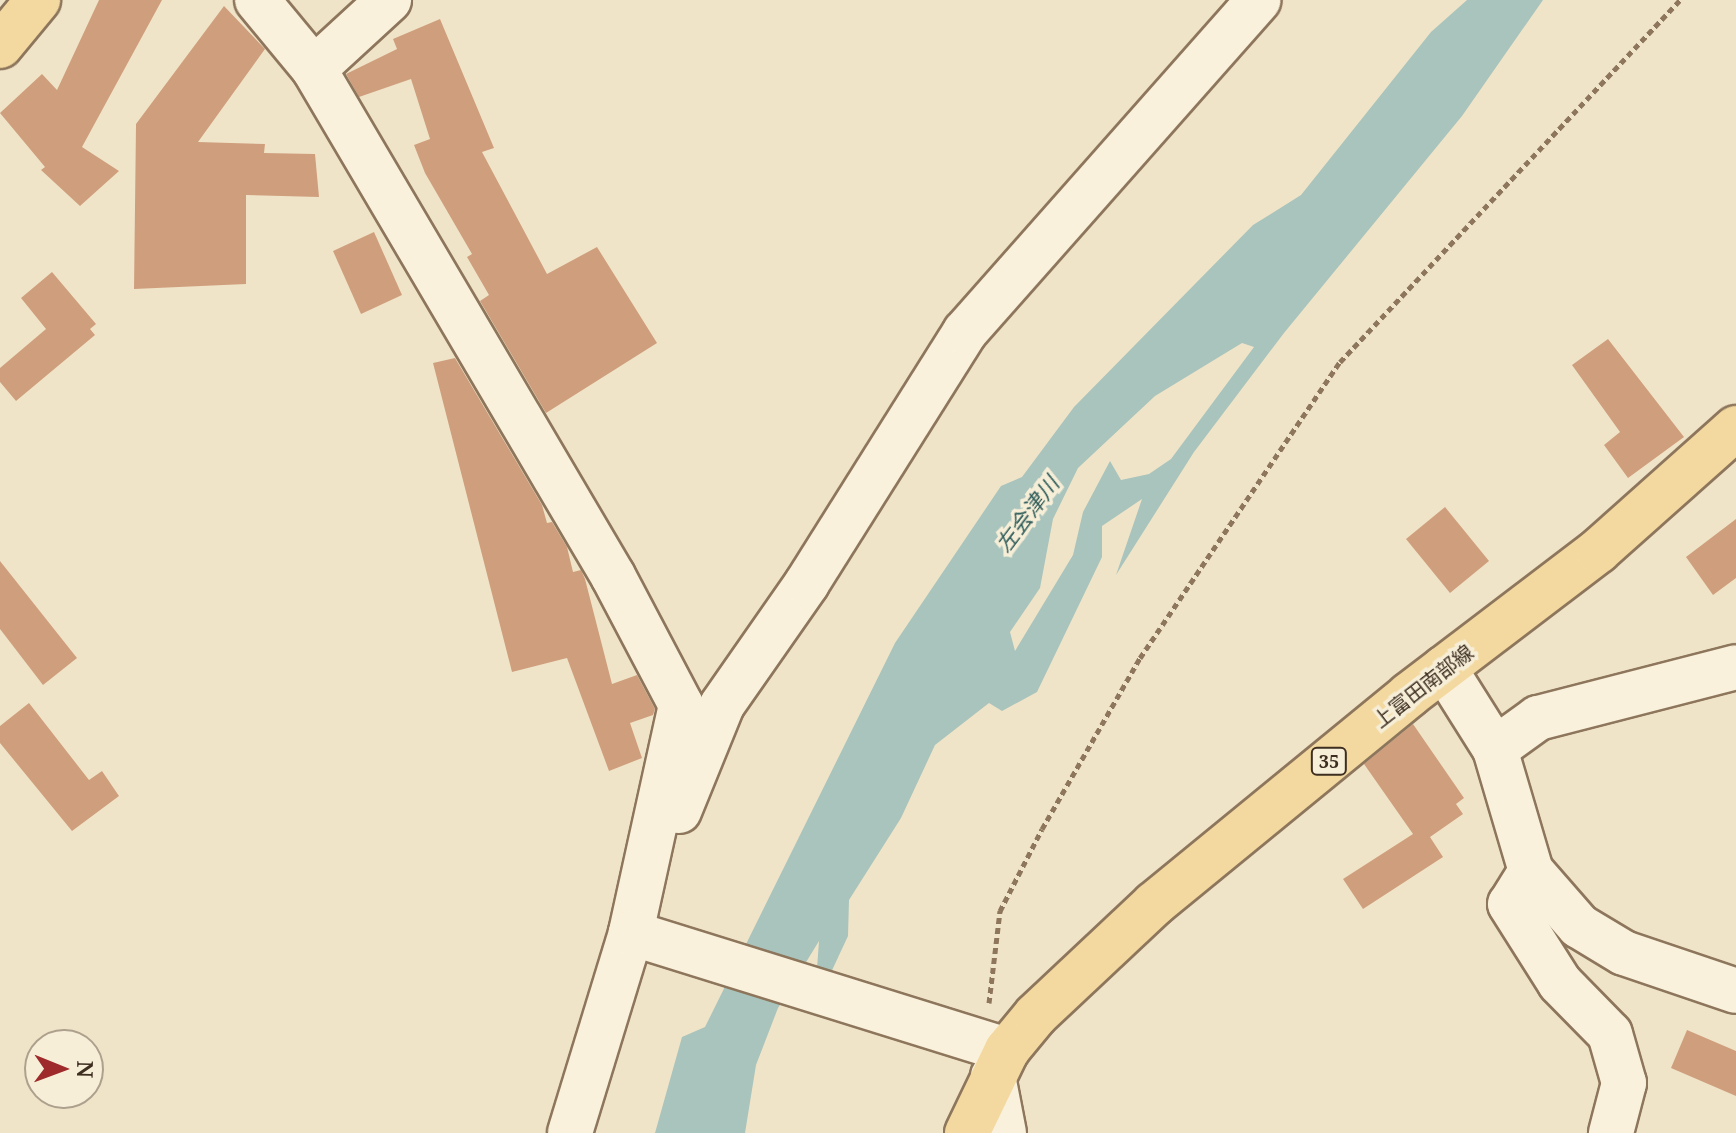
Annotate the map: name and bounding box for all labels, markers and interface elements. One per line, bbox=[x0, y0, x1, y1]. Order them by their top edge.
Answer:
water label: 左会津川 bbox=[990, 471, 1064, 557]
street label: 上富田南部線 bbox=[1368, 640, 1478, 732]
road number: 35 bbox=[1309, 747, 1349, 775]
north arrow bbox=[24, 1029, 104, 1109]
text: N bbox=[71, 1060, 101, 1078]

